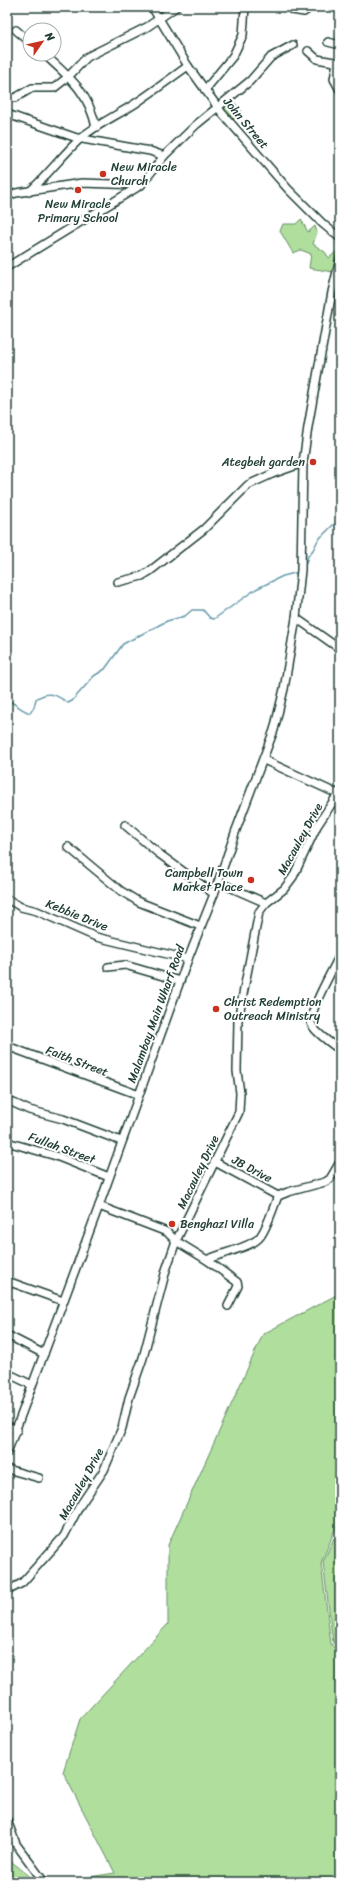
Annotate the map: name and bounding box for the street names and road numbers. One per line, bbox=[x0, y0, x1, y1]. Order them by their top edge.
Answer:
street label: John Street bbox=[217, 91, 275, 154]
street label: Macauley Drive bbox=[271, 799, 329, 879]
street label: Kebbie Drive bbox=[42, 892, 112, 938]
street label: Malambay Main Wharf Road bbox=[121, 941, 191, 1086]
street label: Faith Street bbox=[43, 1039, 111, 1083]
street label: Fullah Street bbox=[25, 1126, 100, 1171]
street label: Macauley Drive bbox=[171, 1131, 225, 1213]
street label: JB Drive bbox=[227, 1149, 276, 1189]
street label: Macauley Drive bbox=[52, 1444, 110, 1524]

